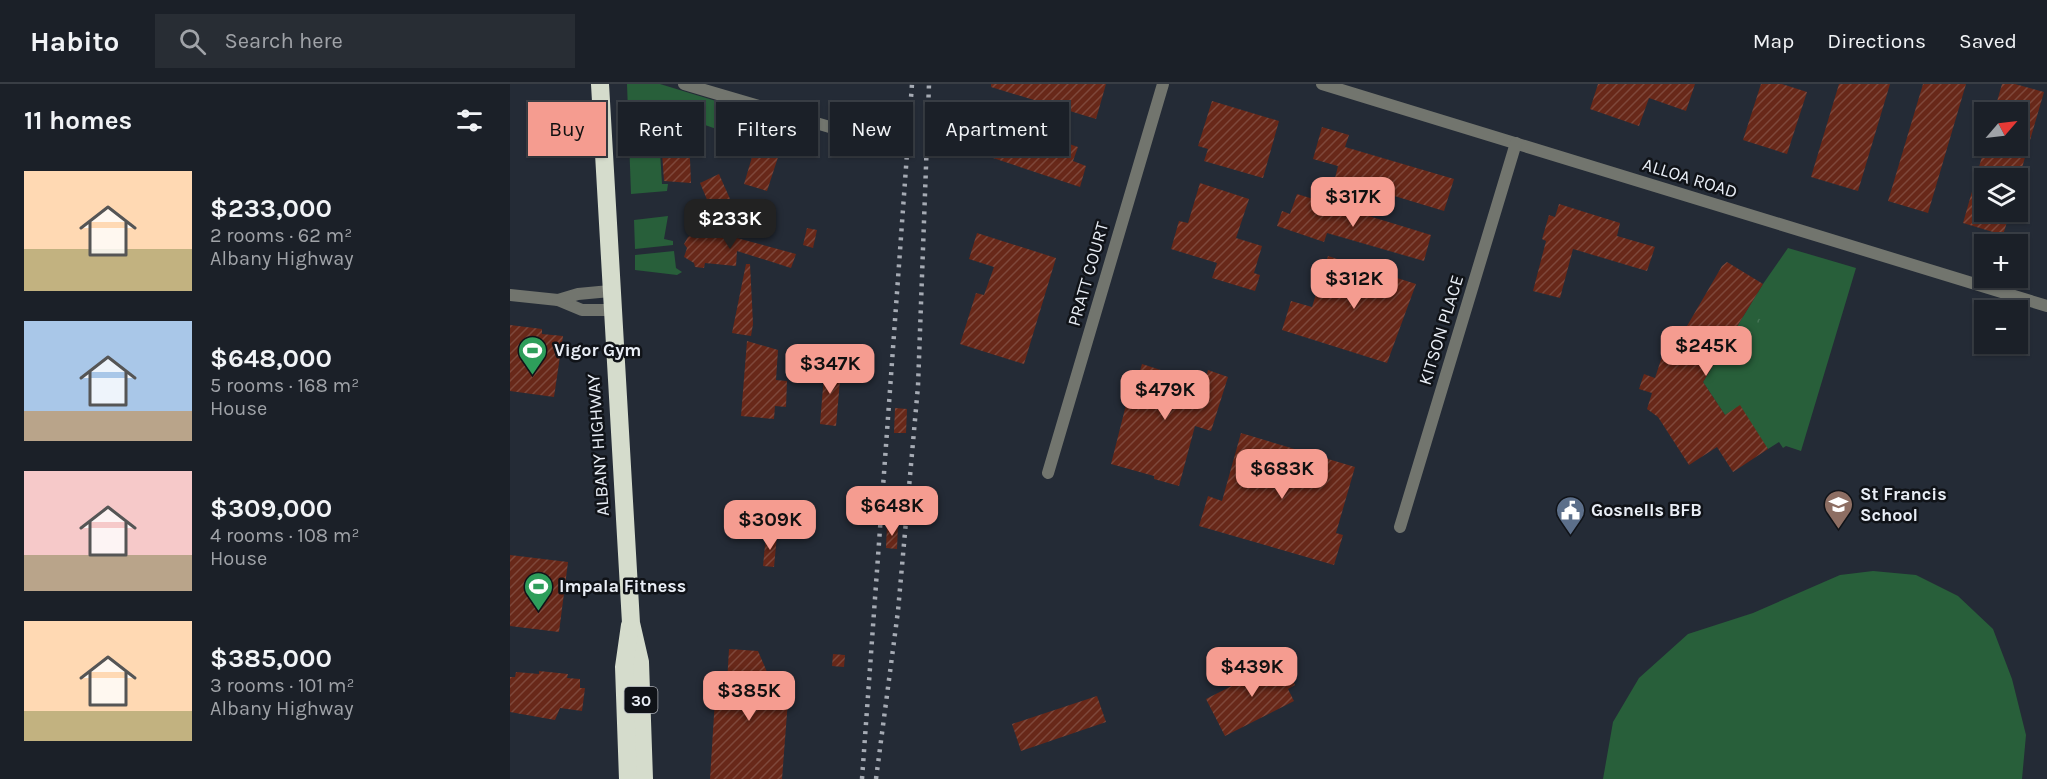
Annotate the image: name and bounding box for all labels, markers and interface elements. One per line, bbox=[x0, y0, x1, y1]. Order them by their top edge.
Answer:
search box bbox=[155, 14, 575, 68]
text: Habito bbox=[30, 25, 119, 58]
icon: search bbox=[176, 25, 209, 58]
text: Search here bbox=[224, 28, 343, 54]
text: Map bbox=[1753, 29, 1794, 53]
text: Directions bbox=[1827, 29, 1926, 53]
text: Saved bbox=[1959, 29, 2017, 53]
chip: Buy bbox=[528, 102, 606, 156]
chip: Rent bbox=[618, 102, 704, 156]
chip: Filters bbox=[716, 102, 818, 156]
chip: New bbox=[830, 102, 913, 156]
chip: Apartment bbox=[925, 102, 1069, 156]
north arrow bbox=[1974, 102, 2028, 156]
map controls bbox=[1974, 102, 2028, 354]
icon: filters bbox=[453, 104, 486, 137]
text: 11 homes bbox=[24, 105, 132, 136]
street label: ALLOA ROAD bbox=[1640, 153, 1740, 203]
button: layers bbox=[1974, 168, 2028, 222]
pin: $317K bbox=[1311, 177, 1395, 228]
text: $317K bbox=[1325, 185, 1381, 208]
text: $233,000 bbox=[210, 193, 332, 224]
icon: home bbox=[72, 195, 144, 267]
pin: $233K bbox=[688, 199, 772, 250]
text: $233K bbox=[698, 207, 762, 230]
street label: PRATT COURT bbox=[1063, 219, 1113, 329]
text: 2 rooms · 62 m² bbox=[210, 224, 352, 247]
button: + bbox=[1974, 234, 2028, 288]
text: Albany Highway bbox=[210, 247, 354, 270]
pin: $312K bbox=[1312, 259, 1396, 310]
text: $312K bbox=[1325, 267, 1383, 290]
street label: KITSON PLACE bbox=[1414, 272, 1468, 388]
button: − bbox=[1974, 300, 2028, 354]
pin: $245K bbox=[1664, 326, 1748, 377]
sports icon: Vigor Gym bbox=[517, 334, 549, 376]
text: $245K bbox=[1675, 334, 1737, 357]
place label: Vigor Gym bbox=[554, 339, 641, 361]
text: $648,000 bbox=[210, 343, 332, 374]
pin: $347K bbox=[788, 344, 872, 395]
icon: home bbox=[72, 345, 144, 417]
text: $347K bbox=[799, 352, 861, 375]
pin: $479K bbox=[1123, 370, 1207, 421]
street label: ALBANY HIGHWAY bbox=[582, 373, 614, 517]
text: 5 rooms · 168 m² bbox=[210, 374, 359, 397]
text: $479K bbox=[1135, 378, 1195, 401]
text: House bbox=[210, 397, 267, 420]
pin: $683K bbox=[1240, 449, 1324, 500]
text: $683K bbox=[1250, 457, 1314, 480]
place label: St Francis School bbox=[1860, 483, 1947, 526]
pin: $648K bbox=[850, 486, 934, 537]
school or university icon: St Francis School bbox=[1823, 488, 1855, 530]
text: $309,000 bbox=[210, 493, 332, 524]
text: $648K bbox=[860, 494, 924, 517]
public building icon: Gosnells BFB bbox=[1554, 494, 1586, 536]
icon: home bbox=[72, 495, 144, 567]
place label: Gosnells BFB bbox=[1591, 499, 1702, 521]
pin: $309K bbox=[728, 500, 812, 551]
text: $309K bbox=[738, 508, 802, 531]
text: 4 rooms · 108 m² bbox=[210, 524, 360, 547]
text: House bbox=[210, 547, 267, 570]
sports icon: Impala Fitness bbox=[522, 570, 554, 612]
place label: Impala Fitness bbox=[559, 575, 686, 597]
text: $385,000 bbox=[210, 643, 332, 674]
icon: home bbox=[72, 645, 144, 717]
pin: $439K bbox=[1210, 647, 1294, 698]
text: $439K bbox=[1220, 655, 1284, 678]
pin: $385K bbox=[707, 671, 791, 722]
text: 3 rooms · 101 m² bbox=[210, 674, 355, 697]
text: $385K bbox=[717, 679, 781, 702]
road number: 30 bbox=[624, 687, 658, 713]
text: Albany Highway bbox=[210, 697, 354, 720]

